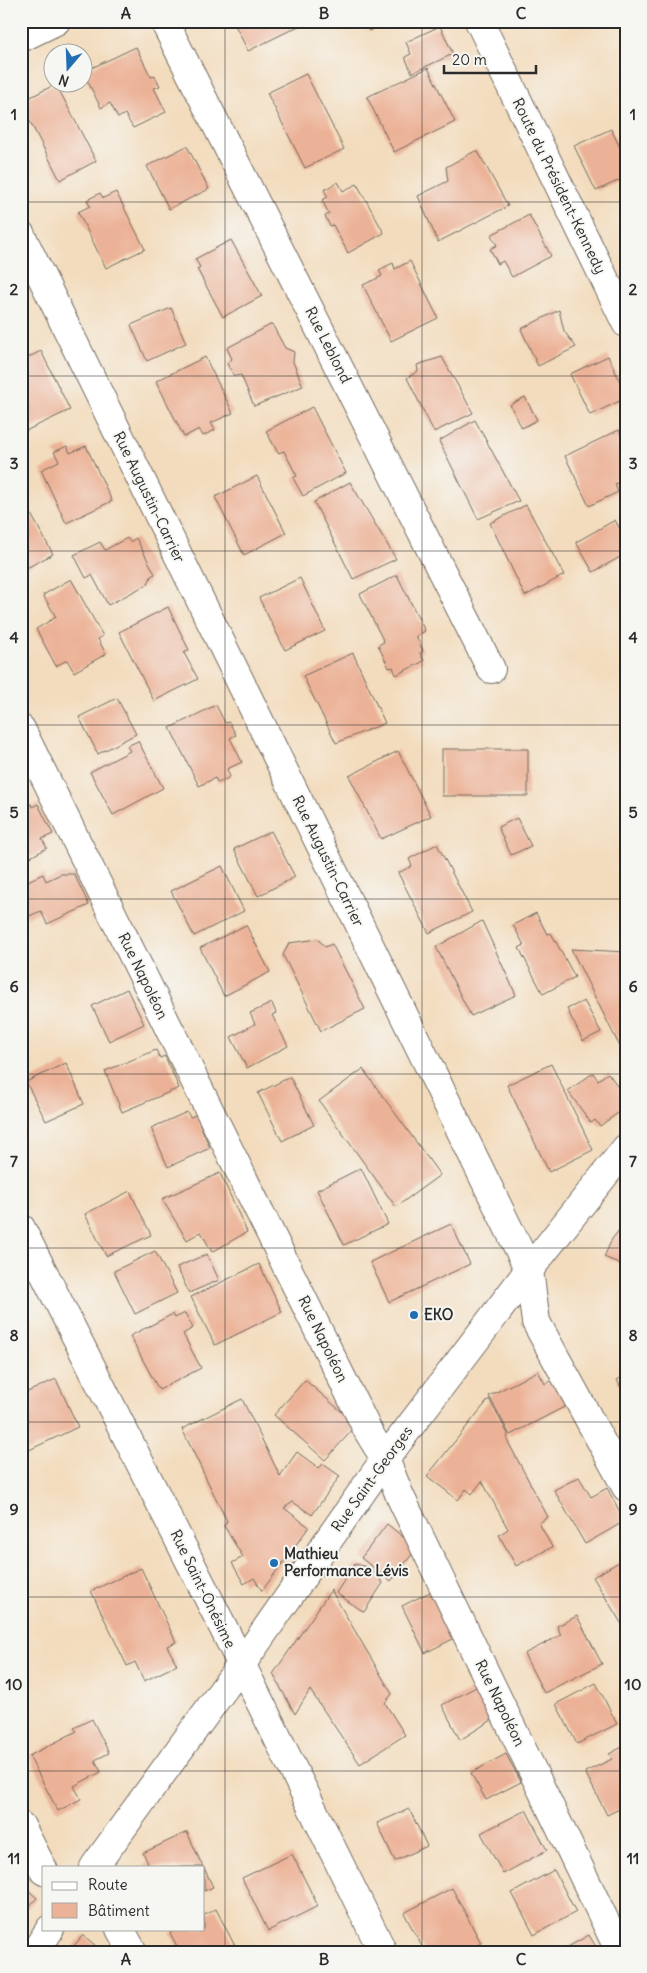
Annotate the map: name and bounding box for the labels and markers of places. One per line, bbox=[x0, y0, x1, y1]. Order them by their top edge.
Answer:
place label: EKO bbox=[424, 1305, 454, 1324]
marker: EKO bbox=[408, 1309, 420, 1321]
place label: Mathieu Performance Lévis bbox=[284, 1544, 409, 1580]
marker: Mathieu Performance Lévis bbox=[268, 1557, 280, 1569]

